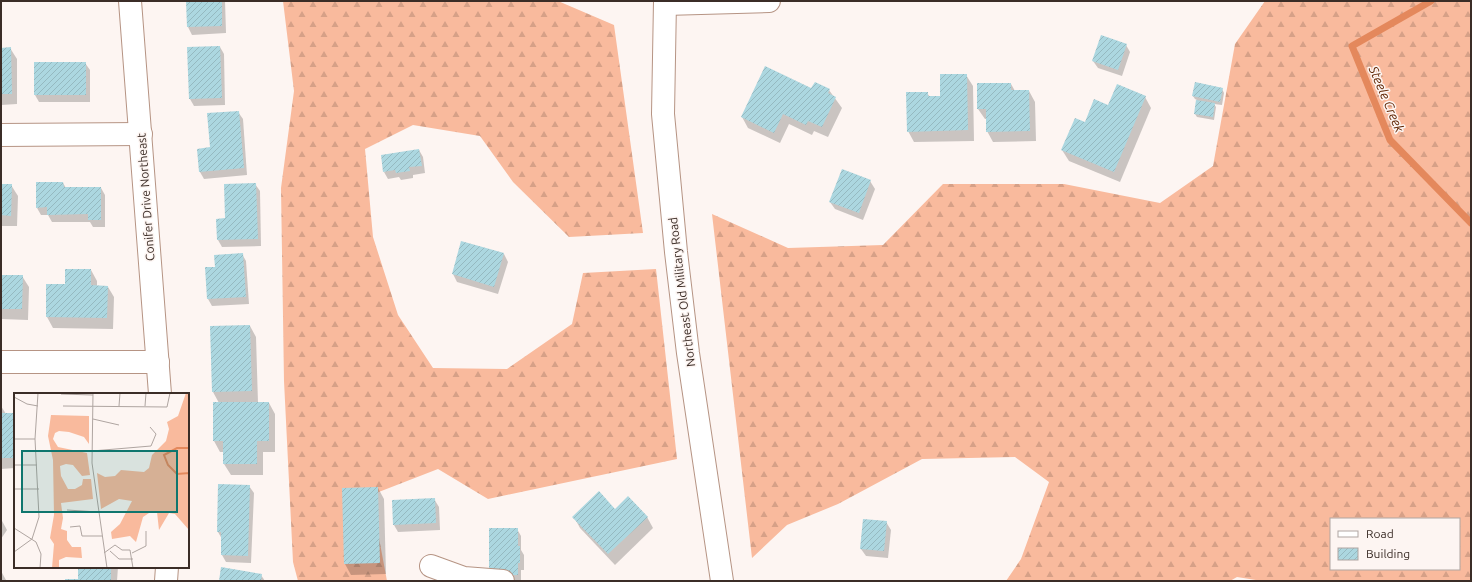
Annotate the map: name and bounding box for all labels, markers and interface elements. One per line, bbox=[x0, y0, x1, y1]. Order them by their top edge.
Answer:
water label: Steele Creek bbox=[1366, 63, 1407, 135]
street label: Conifer Drive Northeast bbox=[135, 132, 156, 261]
street label: Northeast Old Military Road bbox=[666, 216, 697, 368]
inset map bbox=[14, 393, 189, 568]
legend bbox=[1330, 518, 1460, 570]
text: Road bbox=[1366, 527, 1394, 540]
text: Building bbox=[1366, 547, 1410, 560]

